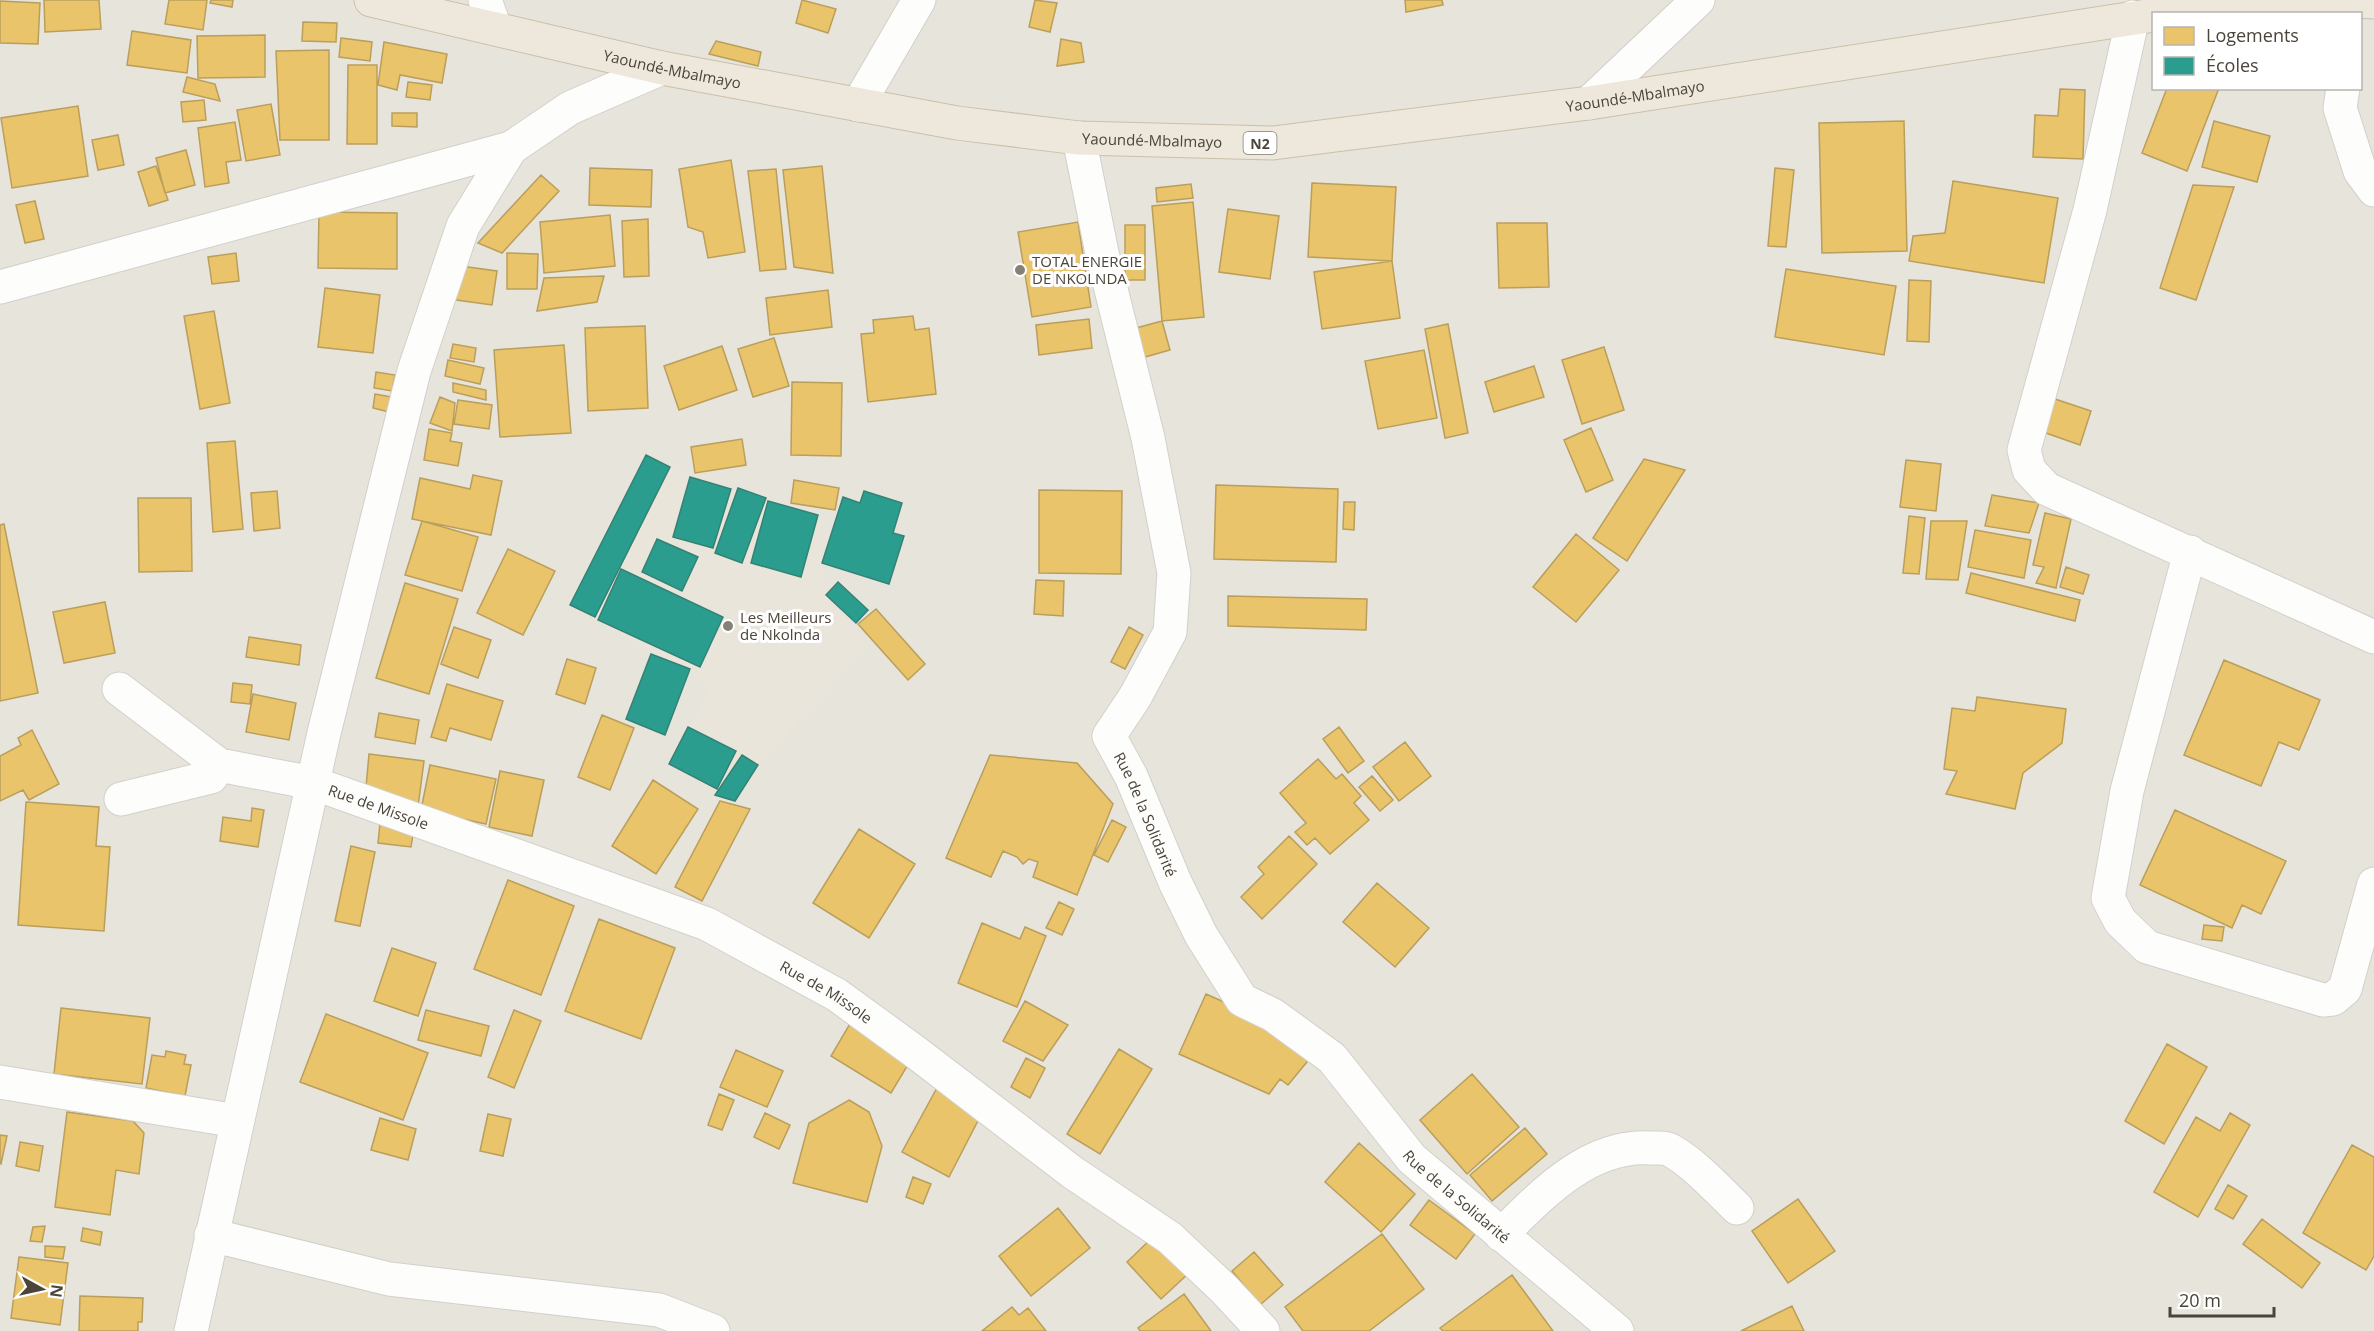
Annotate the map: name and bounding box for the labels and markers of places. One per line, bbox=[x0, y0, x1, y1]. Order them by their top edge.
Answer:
place label: TOTAL ENERGIE DE NKOLNDA bbox=[1032, 251, 1142, 288]
marker: TOTAL ENERGIE DE NKOLNDA bbox=[1013, 263, 1027, 277]
place label: Les Meilleurs de Nkolnda bbox=[740, 607, 831, 644]
marker: Les Meilleurs de Nkolnda bbox=[721, 619, 735, 633]

